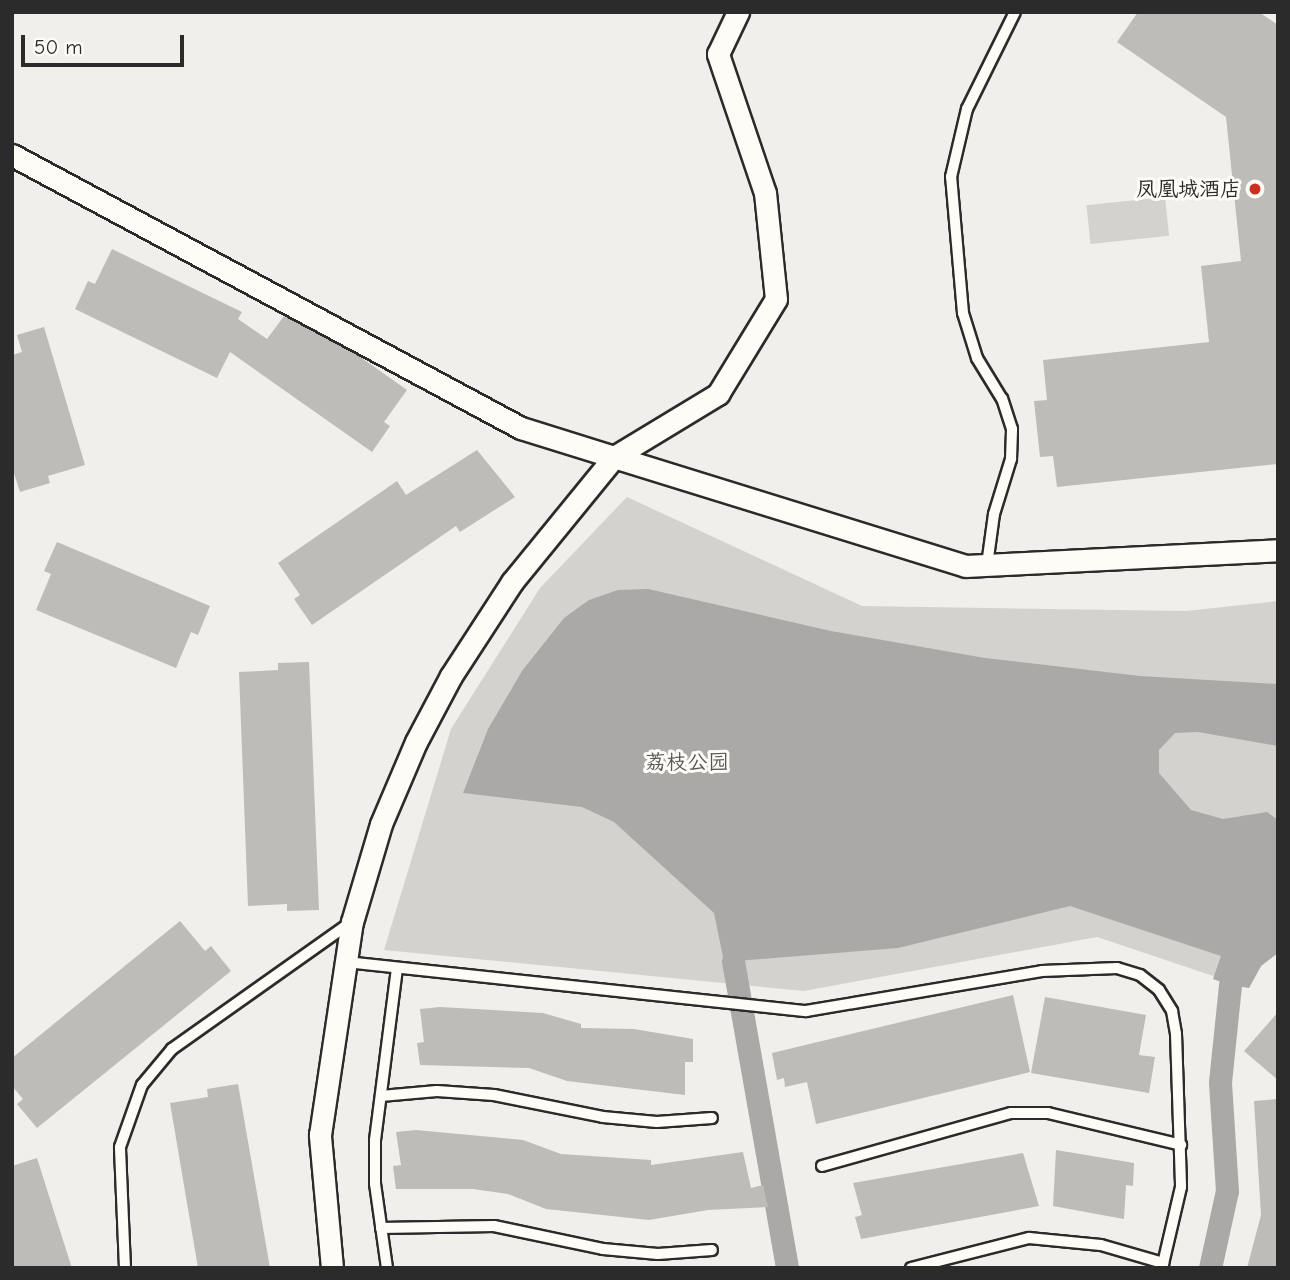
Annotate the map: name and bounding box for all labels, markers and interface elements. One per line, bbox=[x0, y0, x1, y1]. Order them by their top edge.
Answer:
scale bar bbox=[24, 21, 187, 65]
text: 50 m bbox=[34, 35, 83, 59]
place label: 凤凰城酒店 bbox=[1136, 176, 1241, 202]
marker: 凤凰城酒店 bbox=[1247, 181, 1263, 197]
park label: 荔枝公园 bbox=[645, 749, 729, 775]

